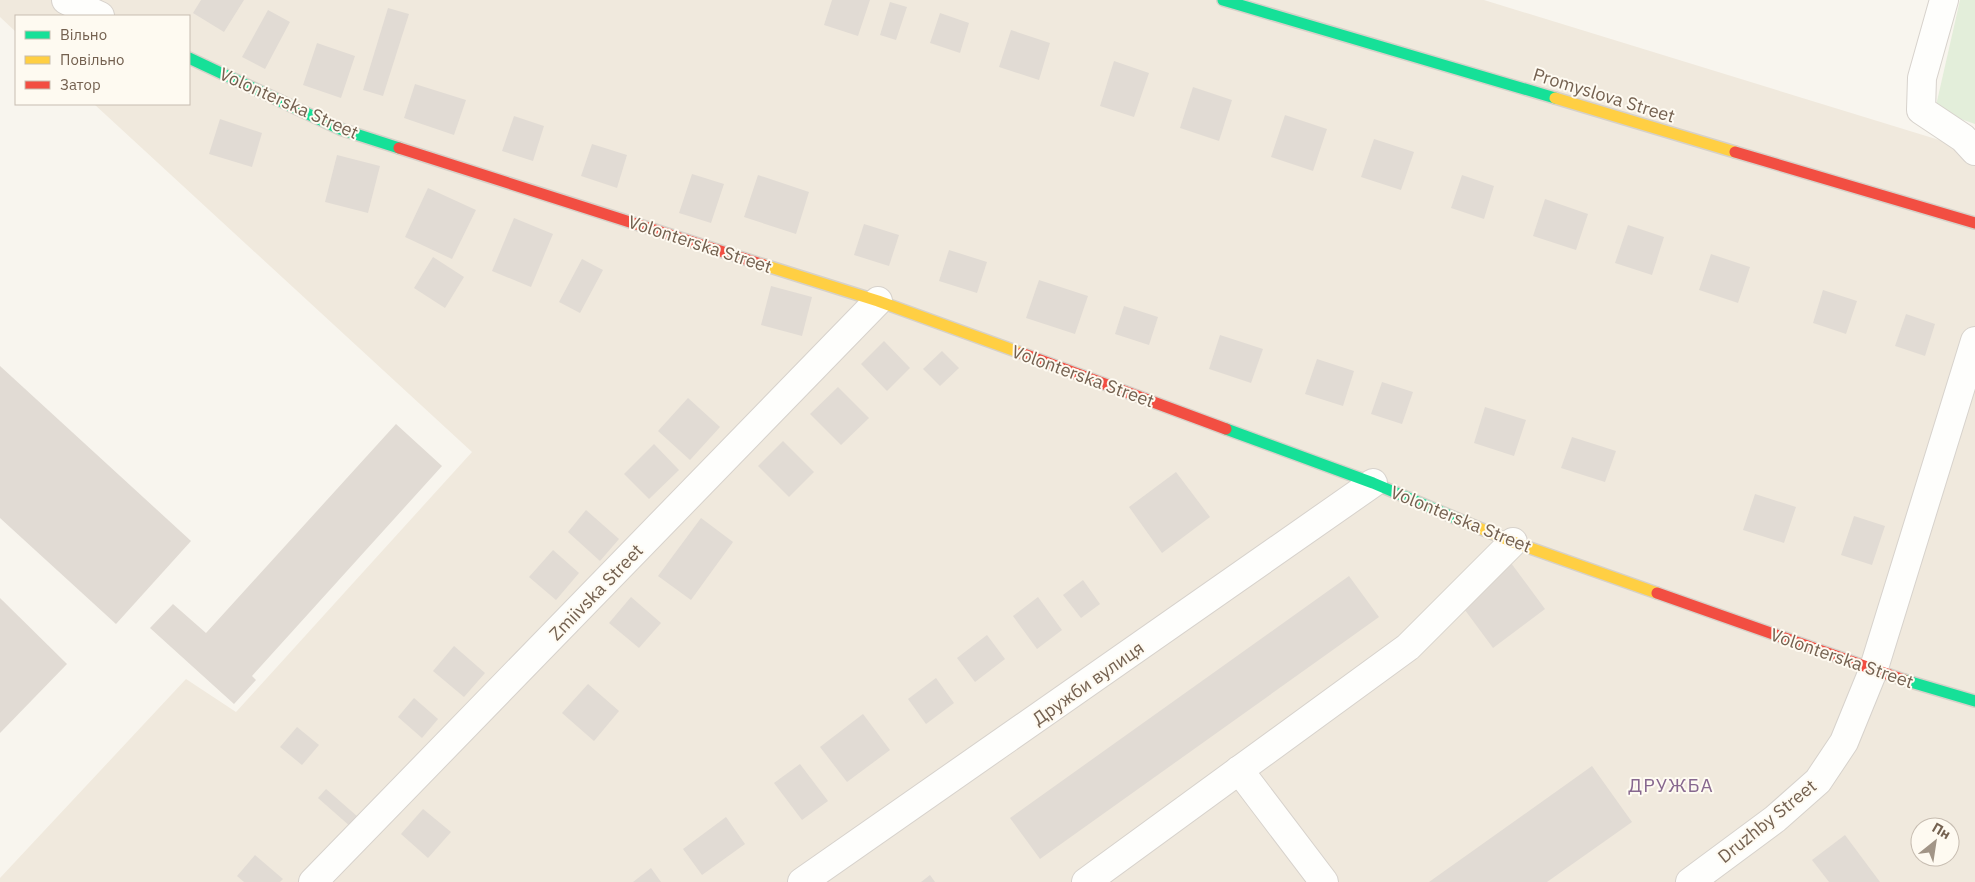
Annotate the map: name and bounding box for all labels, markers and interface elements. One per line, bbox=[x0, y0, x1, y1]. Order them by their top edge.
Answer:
legend bbox=[15, 15, 190, 105]
text: Вільно bbox=[60, 25, 107, 44]
text: Повільно bbox=[60, 50, 124, 69]
street label: Volonterska Street bbox=[216, 62, 362, 144]
street label: Promyslova Street bbox=[1530, 62, 1678, 128]
text: Затор bbox=[60, 75, 101, 94]
street label: Volonterska Street bbox=[625, 210, 775, 278]
street label: Volonterska Street bbox=[1009, 340, 1157, 412]
street label: Volonterska Street bbox=[1387, 480, 1535, 558]
street label: Zmiivska Street bbox=[544, 539, 648, 645]
street label: Volonterska Street bbox=[1767, 623, 1917, 693]
street label: Дружби вулиця bbox=[1028, 636, 1148, 730]
district label: ДРУЖБА bbox=[1628, 773, 1714, 797]
street label: Druzhby Street bbox=[1713, 774, 1821, 868]
north arrow bbox=[1910, 817, 1960, 867]
text: Пн bbox=[1929, 818, 1954, 843]

